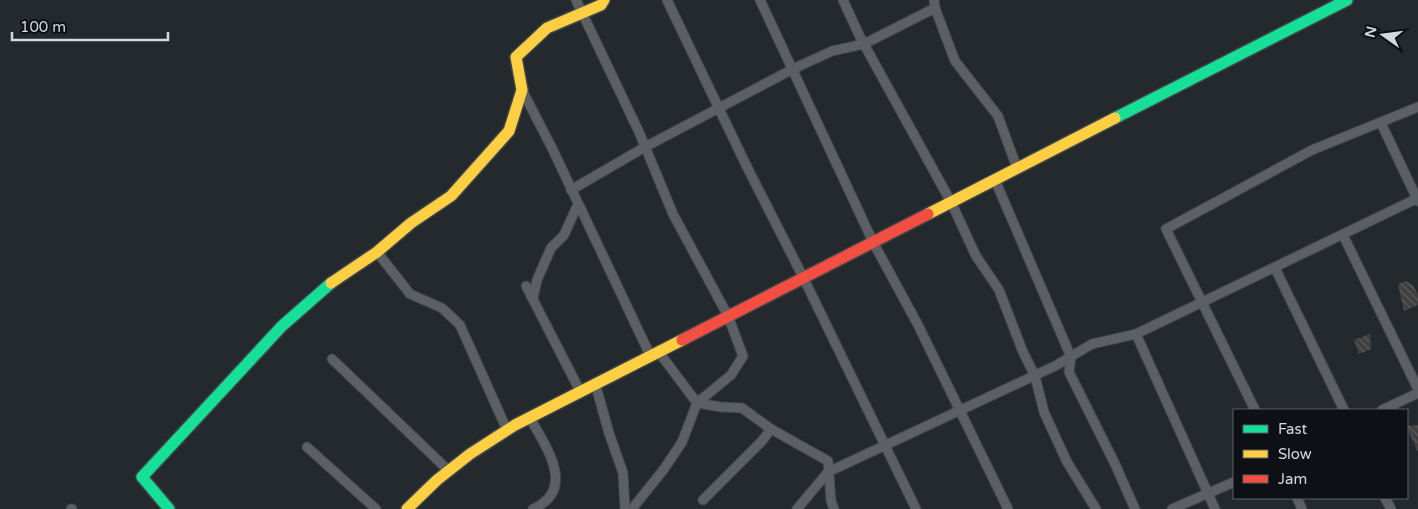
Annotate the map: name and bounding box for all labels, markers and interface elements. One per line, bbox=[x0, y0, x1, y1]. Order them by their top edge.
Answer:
scale bar bbox=[12, 10, 169, 42]
north arrow bbox=[1358, 10, 1408, 60]
text: 100 m bbox=[20, 18, 66, 36]
text: N bbox=[1361, 24, 1380, 39]
legend bbox=[1233, 409, 1408, 499]
text: Fast bbox=[1278, 420, 1308, 438]
text: Slow bbox=[1278, 445, 1312, 463]
text: Jam bbox=[1278, 470, 1307, 488]

